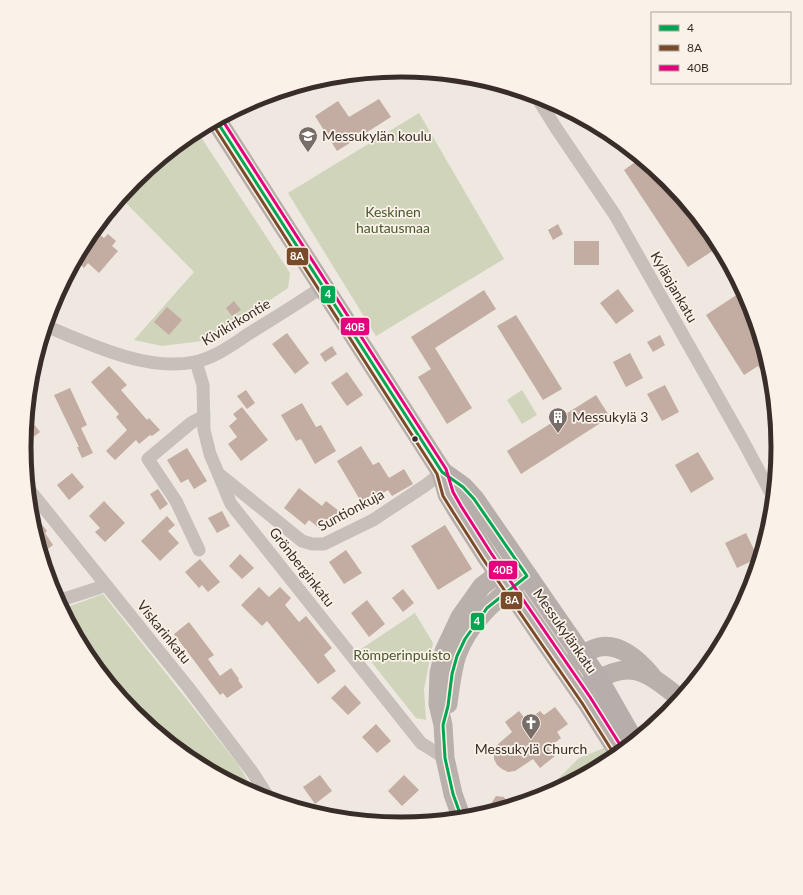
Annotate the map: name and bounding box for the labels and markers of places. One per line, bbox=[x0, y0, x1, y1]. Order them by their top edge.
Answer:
school or university icon: Messukylän koulu bbox=[297, 125, 319, 153]
place label: Messukylän koulu bbox=[322, 127, 432, 144]
building icon: Messukylä 3 bbox=[547, 406, 569, 434]
place label: Messukylä 3 bbox=[572, 408, 648, 425]
unlabelled marker bbox=[410, 434, 420, 444]
church icon: Messukylä Church bbox=[520, 712, 542, 740]
place label: Messukylä Church bbox=[475, 740, 587, 757]

